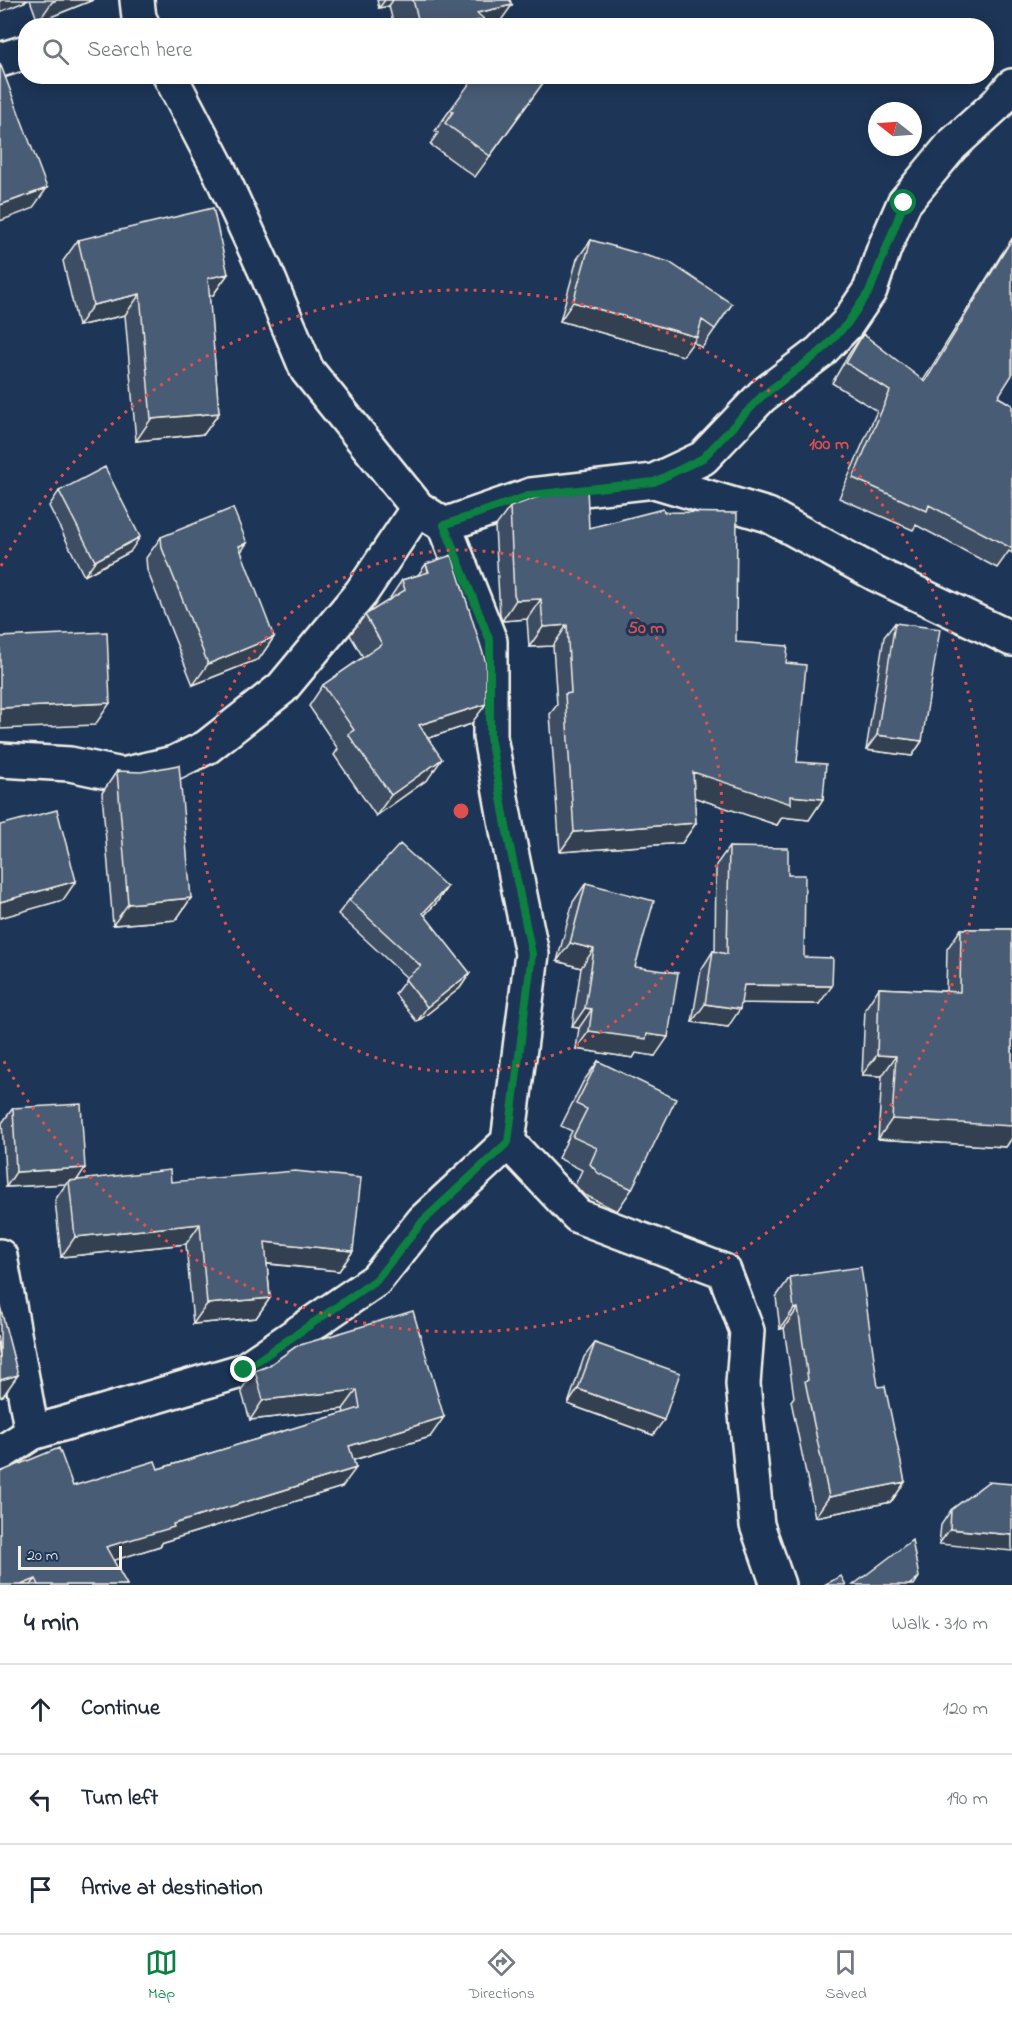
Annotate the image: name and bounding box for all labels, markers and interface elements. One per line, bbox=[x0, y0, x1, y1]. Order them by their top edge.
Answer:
search box bbox=[18, 18, 994, 84]
icon: search bbox=[39, 35, 72, 68]
text: Search here bbox=[87, 35, 192, 67]
north arrow bbox=[868, 102, 922, 156]
route start bbox=[890, 189, 916, 215]
text: 100 m bbox=[809, 432, 849, 458]
text: 50 m bbox=[628, 616, 664, 642]
centre of rings bbox=[451, 801, 471, 821]
route end bbox=[230, 1356, 256, 1382]
scale bar bbox=[18, 1543, 122, 1570]
text: 20 m bbox=[27, 1544, 58, 1568]
text: 4 min bbox=[24, 1605, 79, 1643]
text: Walk · 310 m bbox=[892, 1610, 988, 1639]
icon: ahead bbox=[24, 1693, 57, 1726]
text: Continue bbox=[81, 1693, 160, 1725]
text: 120 m bbox=[943, 1695, 988, 1724]
icon: left bbox=[24, 1783, 57, 1816]
text: Turn left bbox=[81, 1783, 158, 1815]
text: 190 m bbox=[946, 1785, 988, 1814]
icon: arrive bbox=[24, 1873, 57, 1906]
text: Arrive at destination bbox=[81, 1873, 263, 1905]
tab: Map bbox=[145, 1946, 178, 2006]
tab: Directions bbox=[468, 1946, 535, 2006]
tab: Saved bbox=[825, 1946, 867, 2006]

